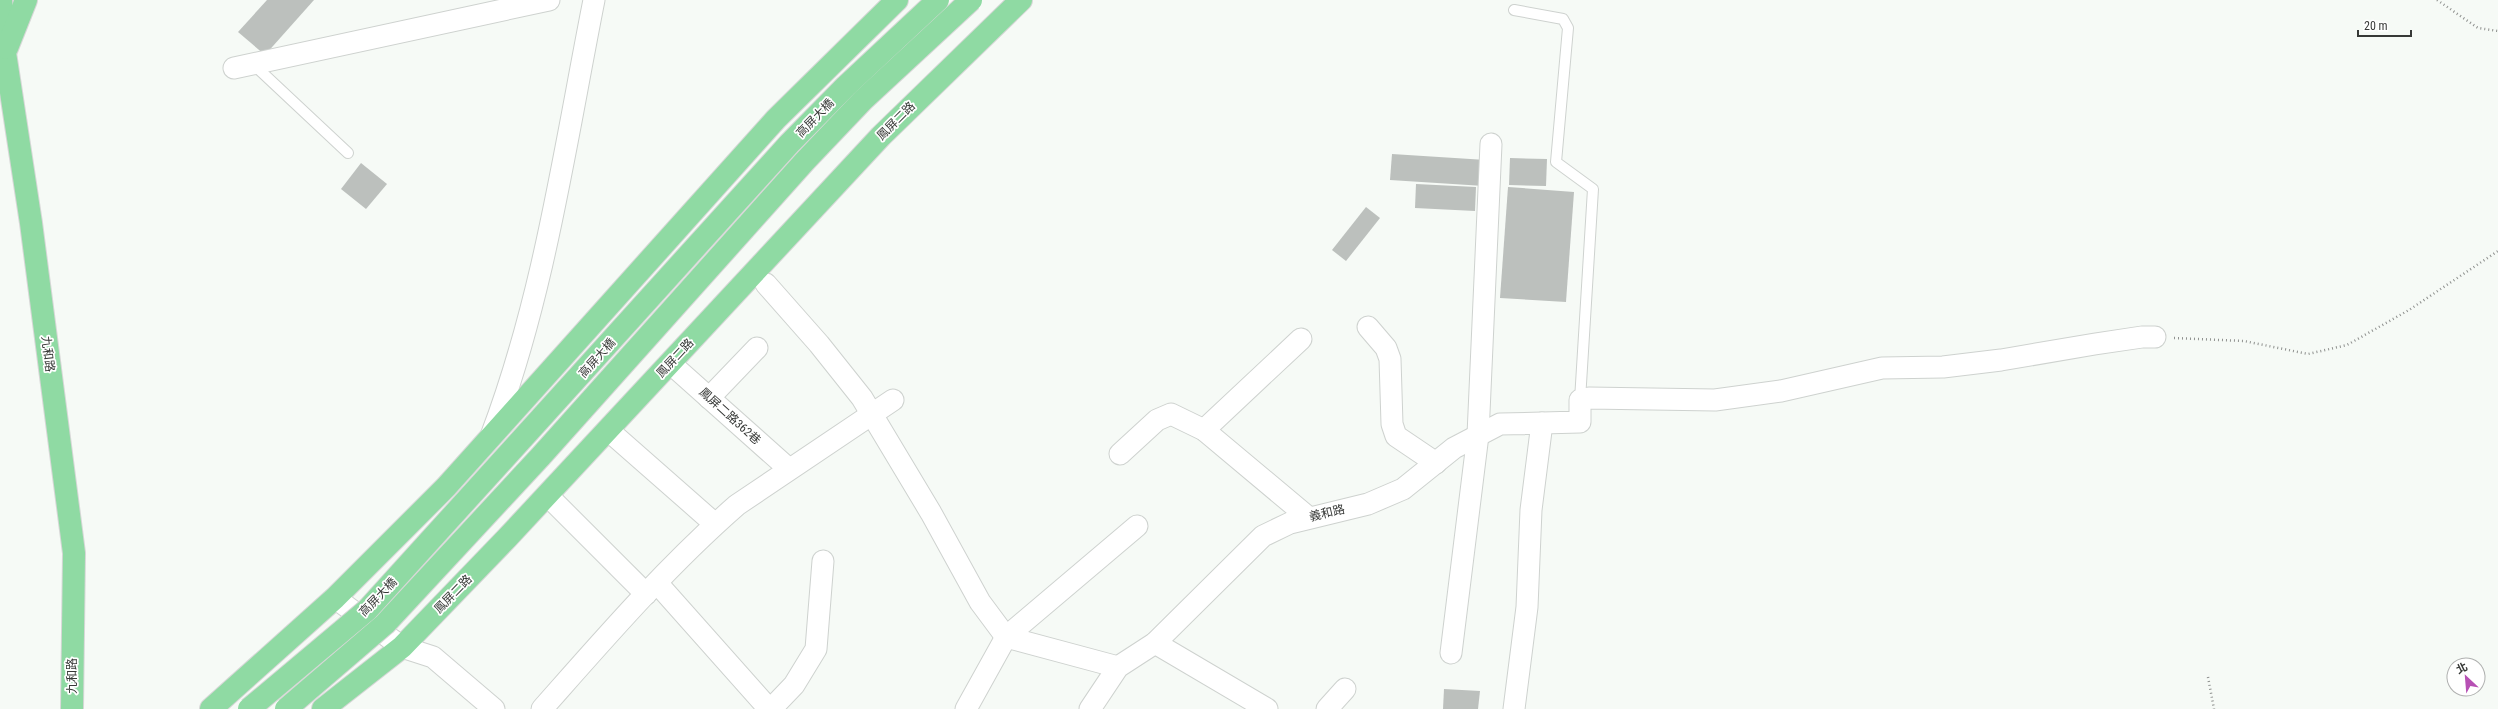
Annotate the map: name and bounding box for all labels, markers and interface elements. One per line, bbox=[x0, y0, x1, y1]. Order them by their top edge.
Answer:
scale bar bbox=[2358, 12, 2411, 38]
text: 20 m bbox=[2364, 19, 2388, 33]
street label: 高屏大橋 bbox=[793, 96, 837, 140]
street label: 鳳屏二路 bbox=[874, 99, 918, 143]
street label: 九和路 bbox=[39, 335, 57, 373]
street label: 高屏大橋 bbox=[576, 335, 618, 381]
street label: 鳳屏二路 bbox=[654, 336, 696, 380]
street label: 鳳屏二路362巷 bbox=[696, 385, 764, 447]
street label: 義和路 bbox=[1308, 502, 1346, 524]
street label: 鳳屏二路 bbox=[431, 572, 475, 616]
street label: 高屏大橋 bbox=[356, 575, 400, 619]
north arrow bbox=[2446, 657, 2486, 697]
street label: 九和路 bbox=[65, 658, 79, 694]
text: 北 bbox=[2454, 660, 2470, 677]

